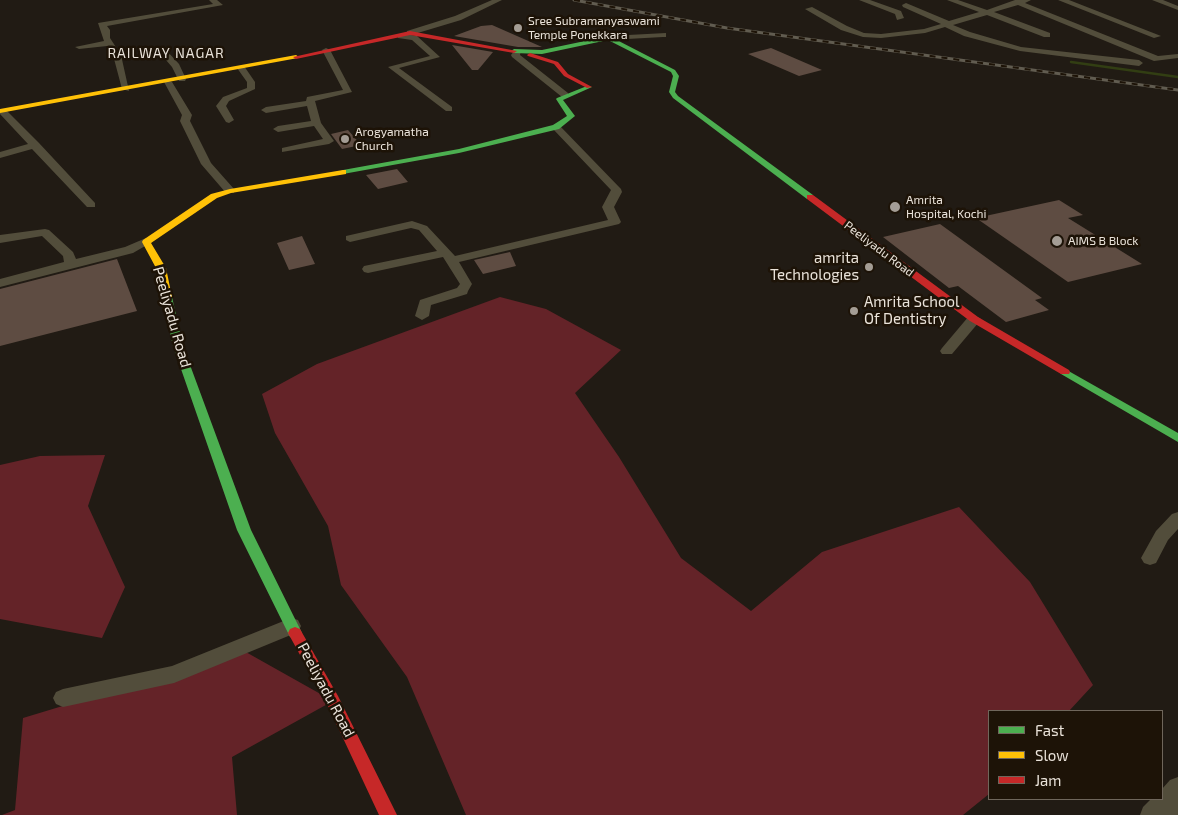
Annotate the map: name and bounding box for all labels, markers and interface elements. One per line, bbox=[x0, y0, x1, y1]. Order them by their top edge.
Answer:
place label: Sree Subramanyaswami Temple Ponekkara bbox=[528, 14, 660, 42]
marker: Sree Subramanyaswami Temple Ponekkara bbox=[512, 22, 524, 34]
district label: RAILWAY NAGAR bbox=[106, 45, 226, 61]
place label: Arogyamatha Church bbox=[355, 125, 429, 153]
marker: Arogyamatha Church bbox=[339, 133, 351, 145]
place label: Amrita Hospital, Kochi bbox=[906, 193, 987, 221]
marker: Amrita Hospital, Kochi bbox=[888, 200, 902, 214]
street label: Peeliyadu Road bbox=[841, 218, 917, 280]
marker: AIMS B Block bbox=[1050, 234, 1064, 248]
place label: AIMS B Block bbox=[1068, 234, 1138, 248]
place label: amrita Technologies bbox=[770, 249, 859, 284]
marker: amrita Technologies bbox=[863, 261, 875, 273]
street label: Peeliyadu Road bbox=[149, 264, 195, 370]
place label: Amrita School Of Dentistry bbox=[864, 293, 959, 328]
marker: Amrita School Of Dentistry bbox=[848, 305, 860, 317]
street label: Peeliyadu Road bbox=[294, 640, 358, 740]
legend bbox=[988, 710, 1163, 800]
text: Fast bbox=[1035, 721, 1064, 739]
text: Slow bbox=[1035, 746, 1069, 764]
text: Jam bbox=[1035, 771, 1061, 789]

